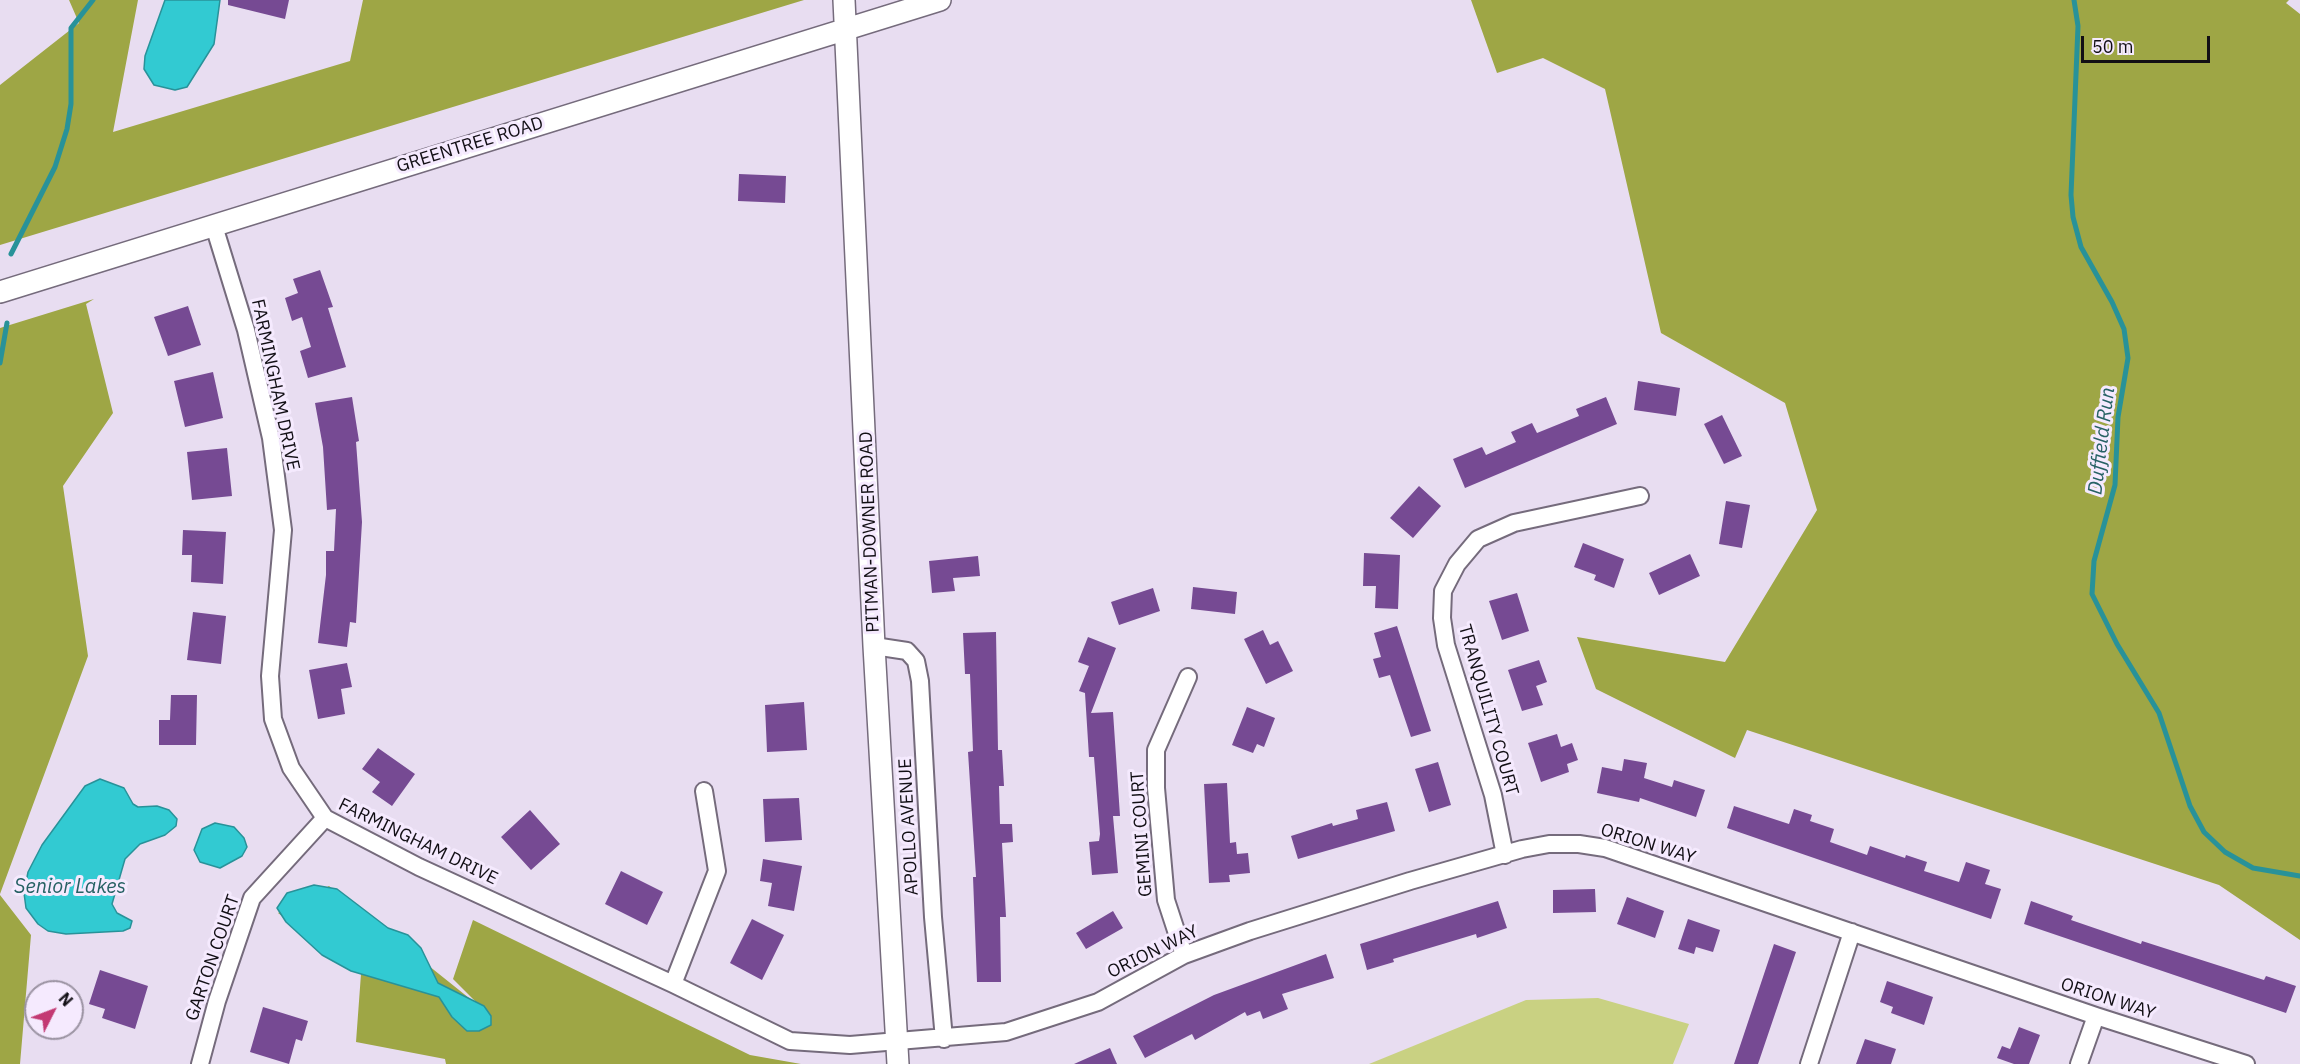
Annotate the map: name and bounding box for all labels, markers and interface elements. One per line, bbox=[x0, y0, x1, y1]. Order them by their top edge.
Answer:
scale bar bbox=[2084, 24, 2213, 62]
text: 50 m bbox=[2092, 35, 2134, 58]
street label: GREENTREE ROAD bbox=[394, 112, 546, 178]
street label: FARMINGHAM DRIVE bbox=[246, 297, 304, 473]
water label: Duffield Run bbox=[2084, 386, 2120, 496]
street label: PITMAN-DOWNER ROAD bbox=[856, 431, 884, 633]
street label: TRANQUILITY COURT bbox=[1453, 622, 1523, 798]
street label: APOLLO AVENUE bbox=[895, 758, 923, 896]
street label: GEMINI COURT bbox=[1127, 770, 1157, 898]
street label: FARMINGHAM DRIVE bbox=[335, 794, 501, 890]
street label: ORION WAY bbox=[1598, 819, 1698, 869]
water label: Senior Lakes bbox=[14, 875, 126, 899]
street label: GARTON COURT bbox=[181, 892, 245, 1024]
street label: ORION WAY bbox=[1104, 921, 1202, 983]
street label: ORION WAY bbox=[2058, 974, 2158, 1024]
north arrow bbox=[24, 980, 84, 1040]
text: N bbox=[55, 988, 77, 1010]

